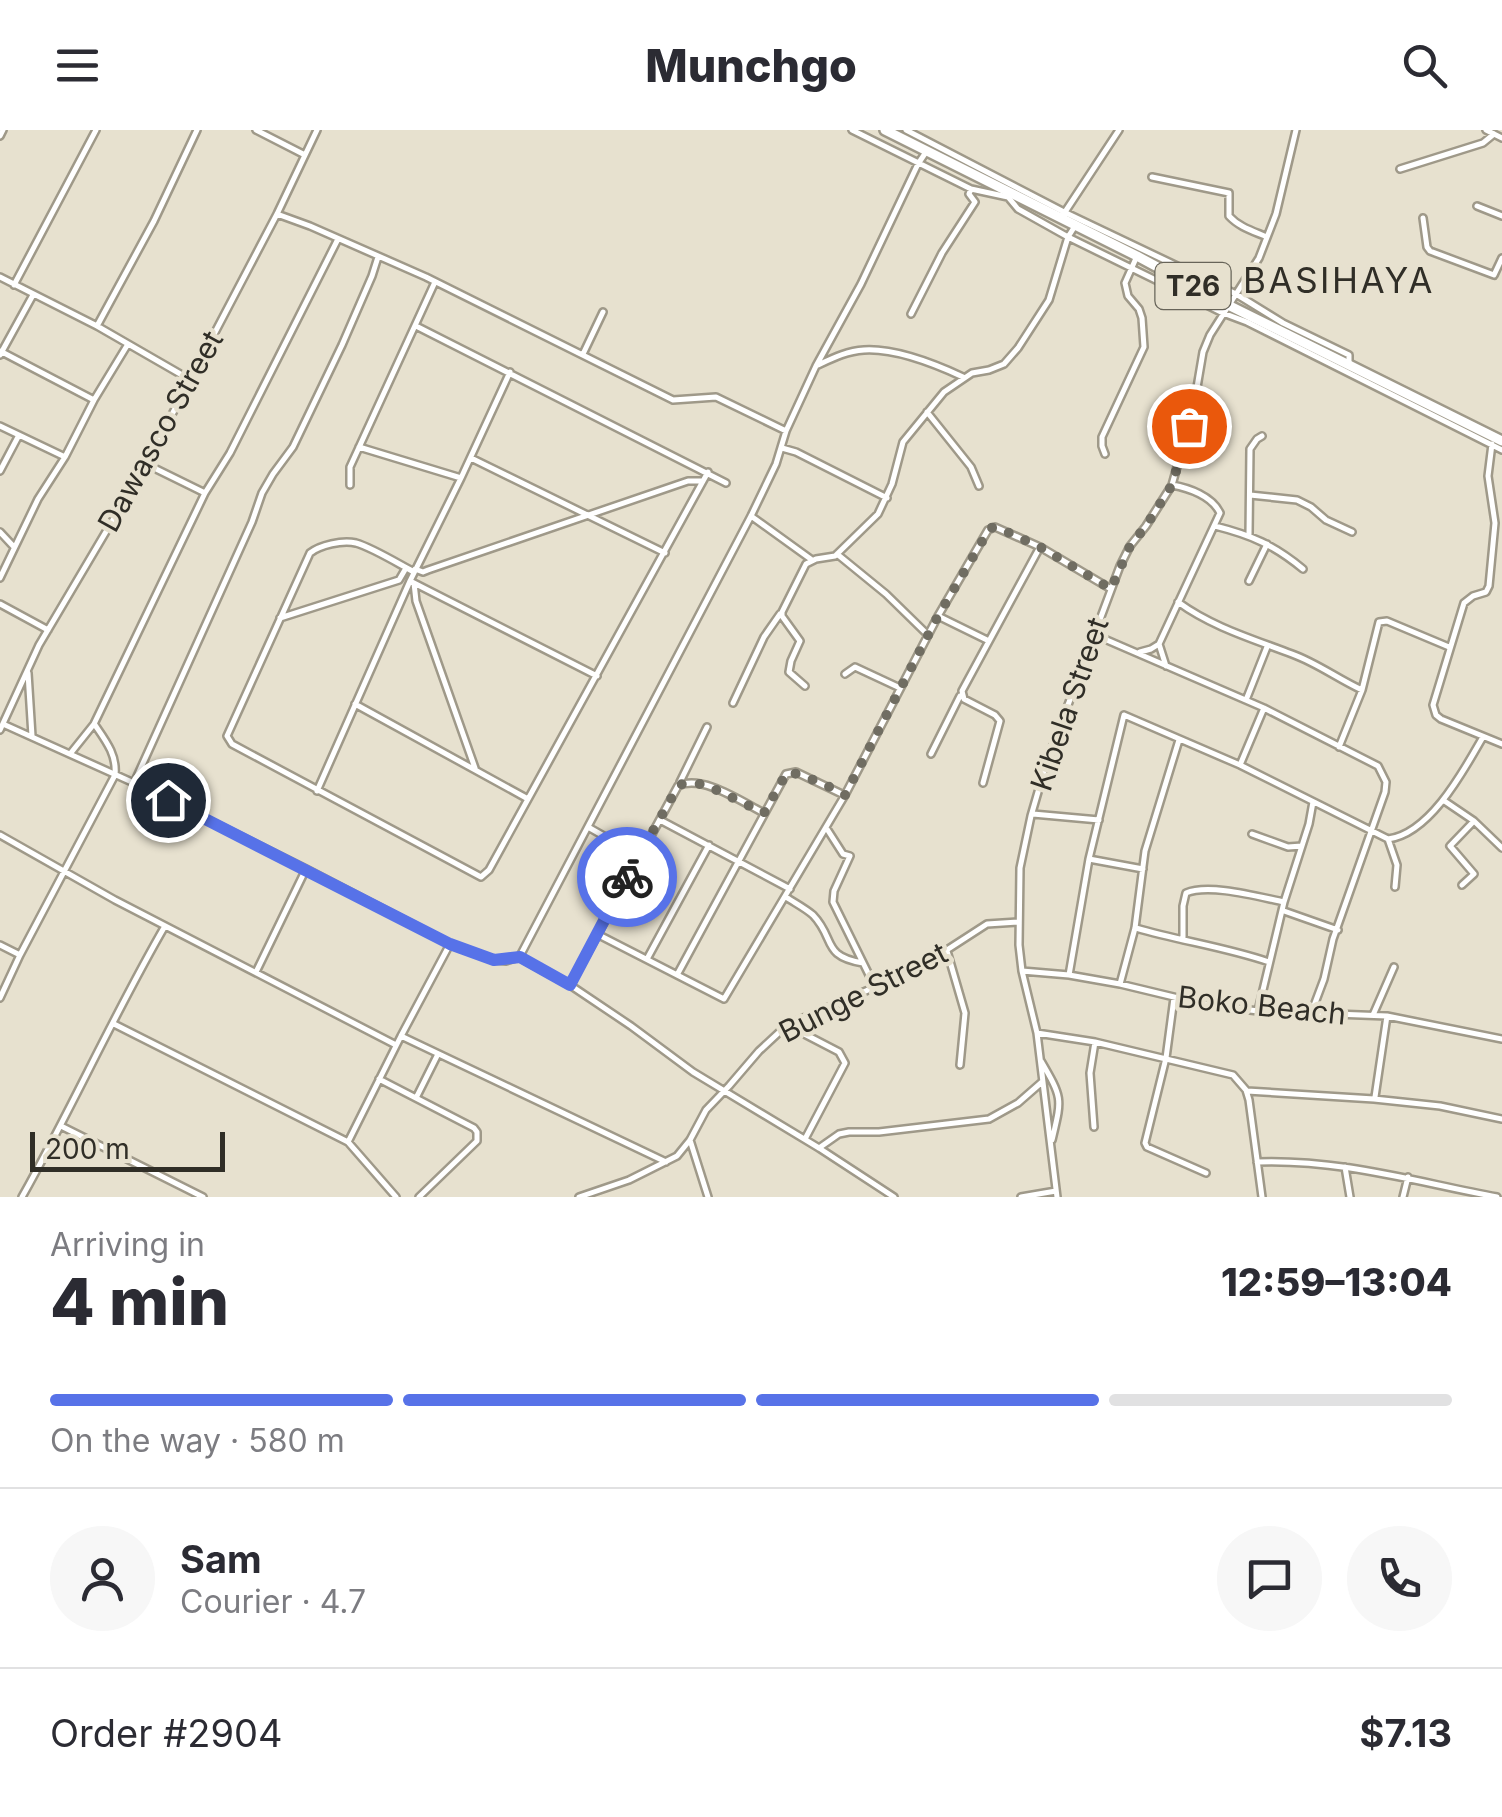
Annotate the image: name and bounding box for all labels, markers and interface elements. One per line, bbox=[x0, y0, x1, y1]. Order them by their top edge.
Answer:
icon: menu bbox=[50, 38, 105, 93]
text: Munchgo bbox=[645, 38, 857, 93]
icon: search bbox=[1397, 38, 1452, 93]
district label: BASIHAYA bbox=[1243, 259, 1435, 301]
road number: T26 bbox=[1156, 263, 1230, 309]
street label: Dawasco Street bbox=[90, 324, 230, 538]
pin bbox=[1147, 384, 1232, 469]
icon: bag bbox=[1162, 399, 1217, 454]
street label: Kibela Street bbox=[1023, 612, 1116, 795]
pin bbox=[126, 758, 211, 843]
icon: home bbox=[141, 773, 196, 828]
courier bbox=[577, 827, 677, 927]
icon: bike bbox=[600, 850, 655, 905]
street label: Bunge Street bbox=[773, 934, 953, 1050]
street label: Boko Beach bbox=[1176, 978, 1348, 1032]
scale bar bbox=[30, 1127, 225, 1172]
text: 200 m bbox=[45, 1132, 130, 1166]
text: Arriving in bbox=[50, 1225, 205, 1264]
text: 12:59–13:04 bbox=[1221, 1259, 1452, 1305]
text: 4 min bbox=[50, 1262, 229, 1341]
text: On the way · 580 m bbox=[50, 1421, 345, 1460]
button: person bbox=[50, 1526, 155, 1631]
button: chat bbox=[1217, 1526, 1322, 1631]
button: phone bbox=[1347, 1526, 1452, 1631]
text: Sam bbox=[180, 1536, 262, 1582]
text: Courier · 4.7 bbox=[180, 1582, 366, 1621]
text: Order #2904 bbox=[50, 1710, 282, 1756]
text: $7.13 bbox=[1360, 1710, 1452, 1756]

